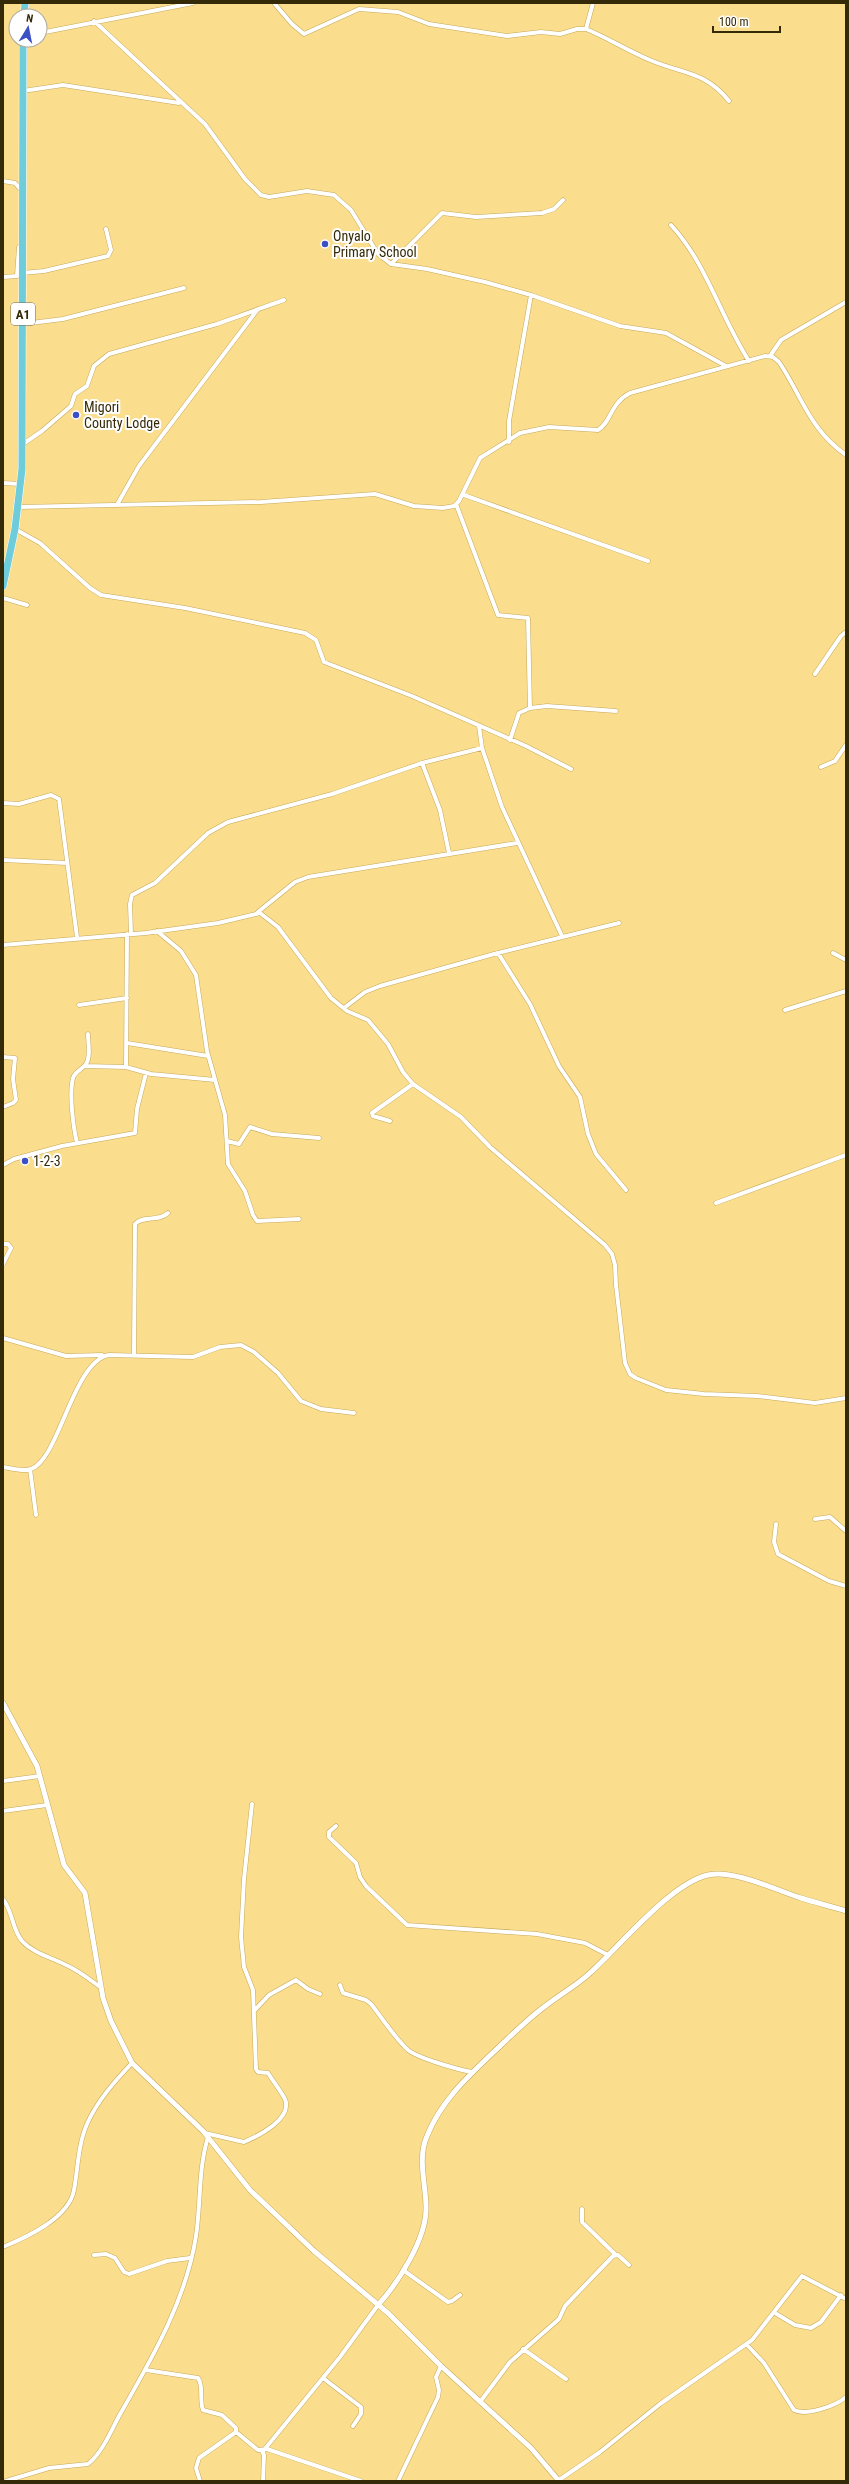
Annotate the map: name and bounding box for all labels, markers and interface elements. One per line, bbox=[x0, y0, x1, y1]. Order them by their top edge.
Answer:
north arrow bbox=[8, 8, 48, 48]
scale bar bbox=[713, 8, 780, 34]
text: N bbox=[25, 12, 34, 26]
text: 100 m bbox=[719, 15, 749, 29]
place label: Onyalo Primary School bbox=[333, 228, 417, 260]
marker: Onyalo Primary School bbox=[320, 239, 330, 249]
road number: A1 bbox=[11, 303, 35, 325]
place label: Migori County Lodge bbox=[84, 399, 160, 431]
marker: Migori County Lodge bbox=[71, 410, 81, 420]
place label: 1-2-3 bbox=[33, 1153, 61, 1169]
marker: 1-2-3 bbox=[20, 1156, 30, 1166]

